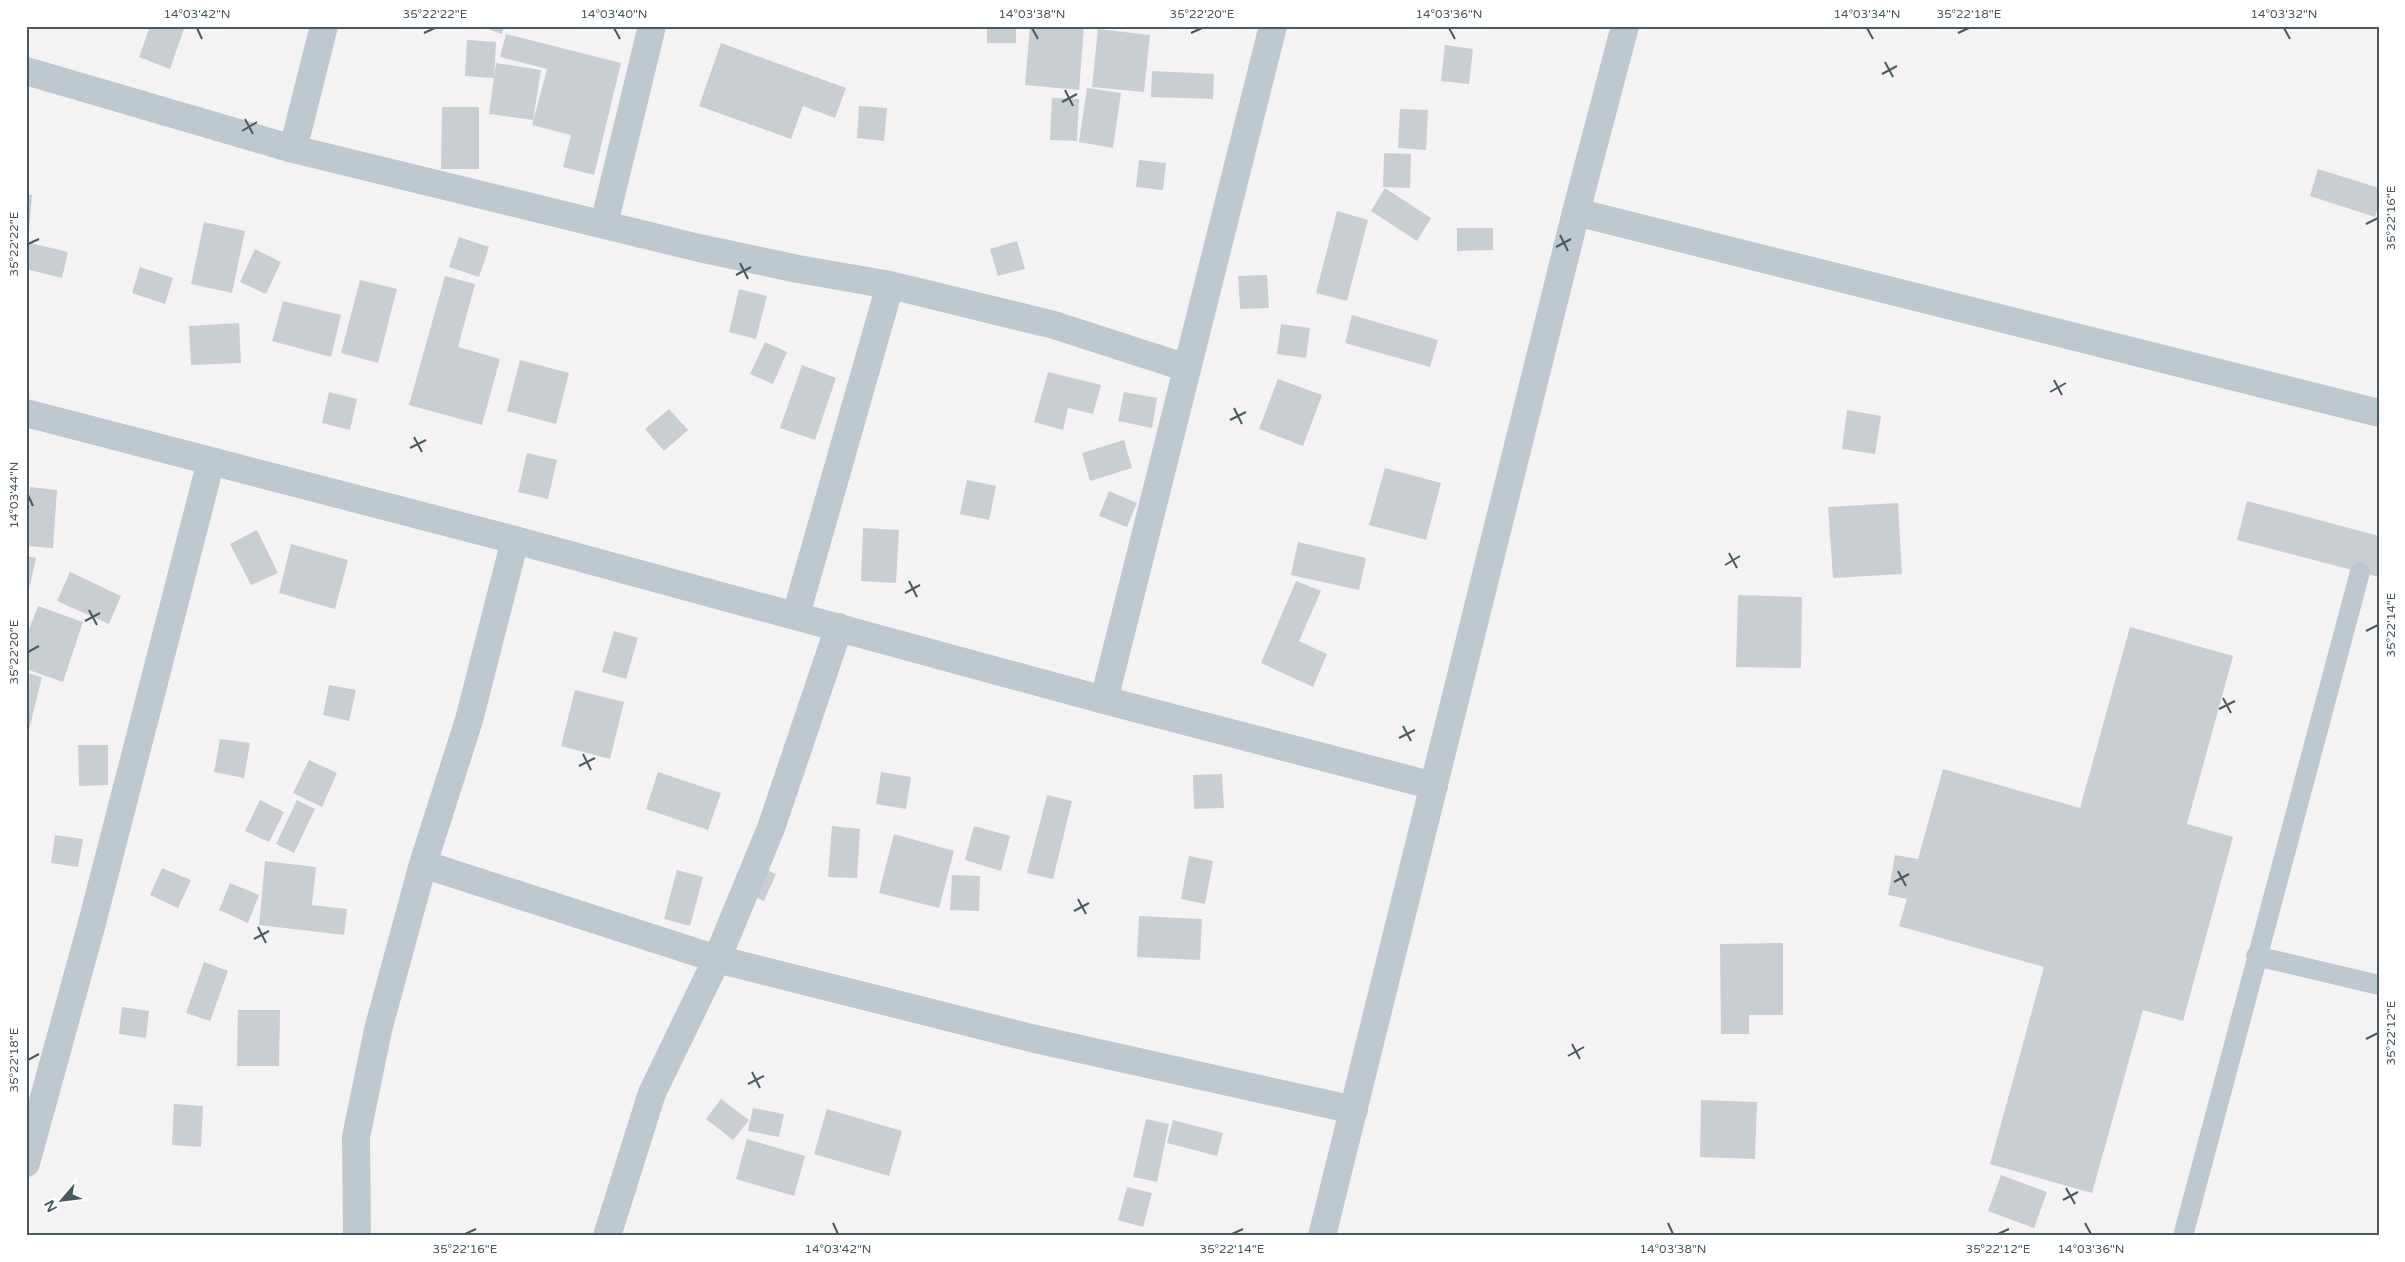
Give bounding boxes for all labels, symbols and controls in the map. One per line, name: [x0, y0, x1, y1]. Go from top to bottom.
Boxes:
text: 14°03'42"N: [164, 7, 231, 21]
text: 35°22'22"E: [403, 7, 468, 21]
text: 14°03'40"N: [581, 7, 648, 21]
text: 14°03'38"N: [999, 7, 1066, 21]
text: 35°22'20"E: [1170, 7, 1235, 21]
text: 14°03'36"N: [1416, 7, 1483, 21]
text: 14°03'34"N: [1834, 7, 1901, 21]
text: 35°22'18"E: [1937, 7, 2002, 21]
text: 14°03'32"N: [2251, 7, 2318, 21]
text: 35°22'16"E: [2384, 185, 2398, 250]
text: 35°22'22"E: [7, 211, 21, 276]
text: 14°03'44"N: [7, 462, 21, 529]
text: 35°22'14"E: [2384, 592, 2398, 657]
text: 35°22'20"E: [7, 619, 21, 684]
text: 35°22'12"E: [2384, 1000, 2398, 1065]
text: 35°22'18"E: [7, 1027, 21, 1092]
north arrow: [38, 1174, 88, 1224]
text: N: [41, 1197, 61, 1215]
text: 35°22'16"E: [433, 1242, 498, 1256]
text: 14°03'42"N: [805, 1242, 872, 1256]
text: 35°22'14"E: [1200, 1242, 1265, 1256]
text: 14°03'38"N: [1640, 1242, 1707, 1256]
text: 35°22'12"E: [1966, 1242, 2031, 1256]
text: 14°03'36"N: [2058, 1242, 2125, 1256]

